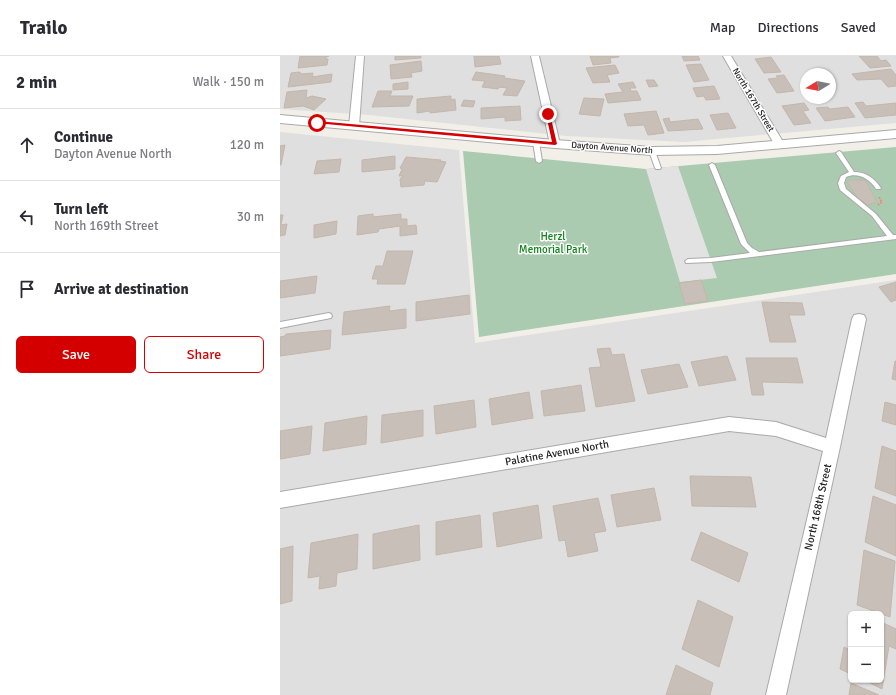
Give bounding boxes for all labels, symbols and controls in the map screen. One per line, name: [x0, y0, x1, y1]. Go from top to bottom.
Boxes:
text: Trailo: [20, 16, 67, 40]
text: Map: [710, 19, 736, 36]
text: Directions: [758, 19, 819, 36]
text: Saved: [841, 19, 876, 36]
street label: North 167th Street: [730, 66, 776, 134]
north arrow: [800, 68, 836, 104]
text: 2 min: [16, 72, 57, 93]
text: Walk · 150 m: [193, 74, 264, 90]
route end: [539, 105, 557, 123]
route start: [308, 114, 326, 132]
text: Continue: [54, 128, 113, 146]
icon: ahead: [16, 134, 38, 156]
text: 120 m: [230, 137, 264, 153]
street label: Dayton Avenue North: [571, 140, 653, 156]
text: Dayton Avenue North: [54, 146, 172, 162]
text: Turn left: [54, 200, 108, 218]
icon: left: [16, 206, 38, 228]
text: 30 m: [237, 209, 264, 225]
text: North 169th Street: [54, 218, 159, 234]
park label: Herzl Memorial Park: [519, 230, 588, 256]
icon: arrive: [16, 278, 38, 300]
text: Arrive at destination: [54, 280, 189, 298]
button: Save: [16, 336, 136, 373]
button: Share: [144, 336, 264, 373]
street label: Palatine Avenue North: [504, 437, 610, 469]
street label: North 168th Street: [802, 462, 834, 552]
map controls: [848, 611, 884, 683]
button: +: [848, 611, 884, 647]
button: −: [848, 647, 884, 683]

